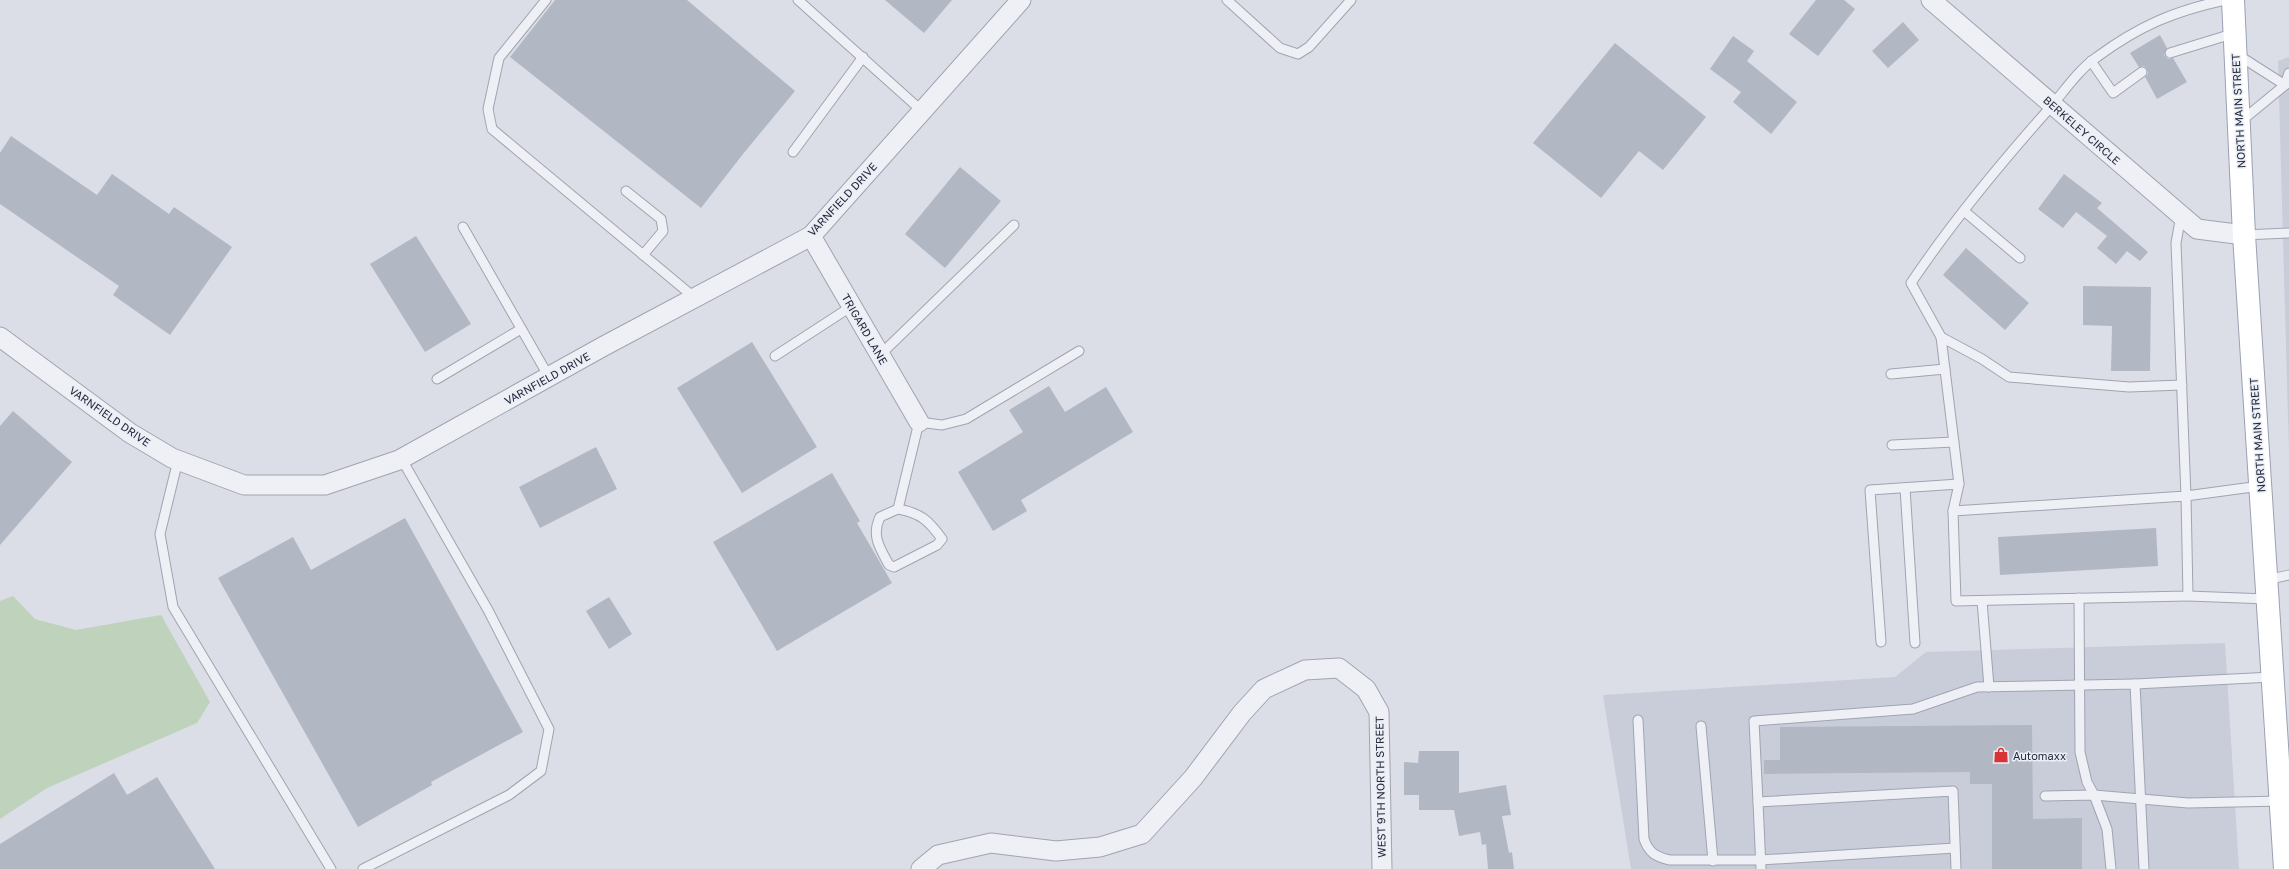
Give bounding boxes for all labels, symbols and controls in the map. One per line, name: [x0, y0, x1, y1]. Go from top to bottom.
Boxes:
street label: NORTH MAIN STREET: [2228, 53, 2247, 169]
street label: BERKELEY CIRCLE: [2041, 93, 2123, 167]
street label: VARNFIELD DRIVE: [805, 159, 880, 238]
street label: TRIGARD LANE: [839, 291, 891, 367]
street label: VARNFIELD DRIVE: [502, 349, 592, 407]
street label: NORTH MAIN STREET: [2247, 377, 2267, 493]
street label: VARNFIELD DRIVE: [67, 383, 153, 449]
street label: WEST 9TH NORTH STREET: [1372, 716, 1388, 858]
shop icon: Automaxx: [1992, 746, 2010, 764]
place label: Automaxx: [2013, 749, 2066, 762]

